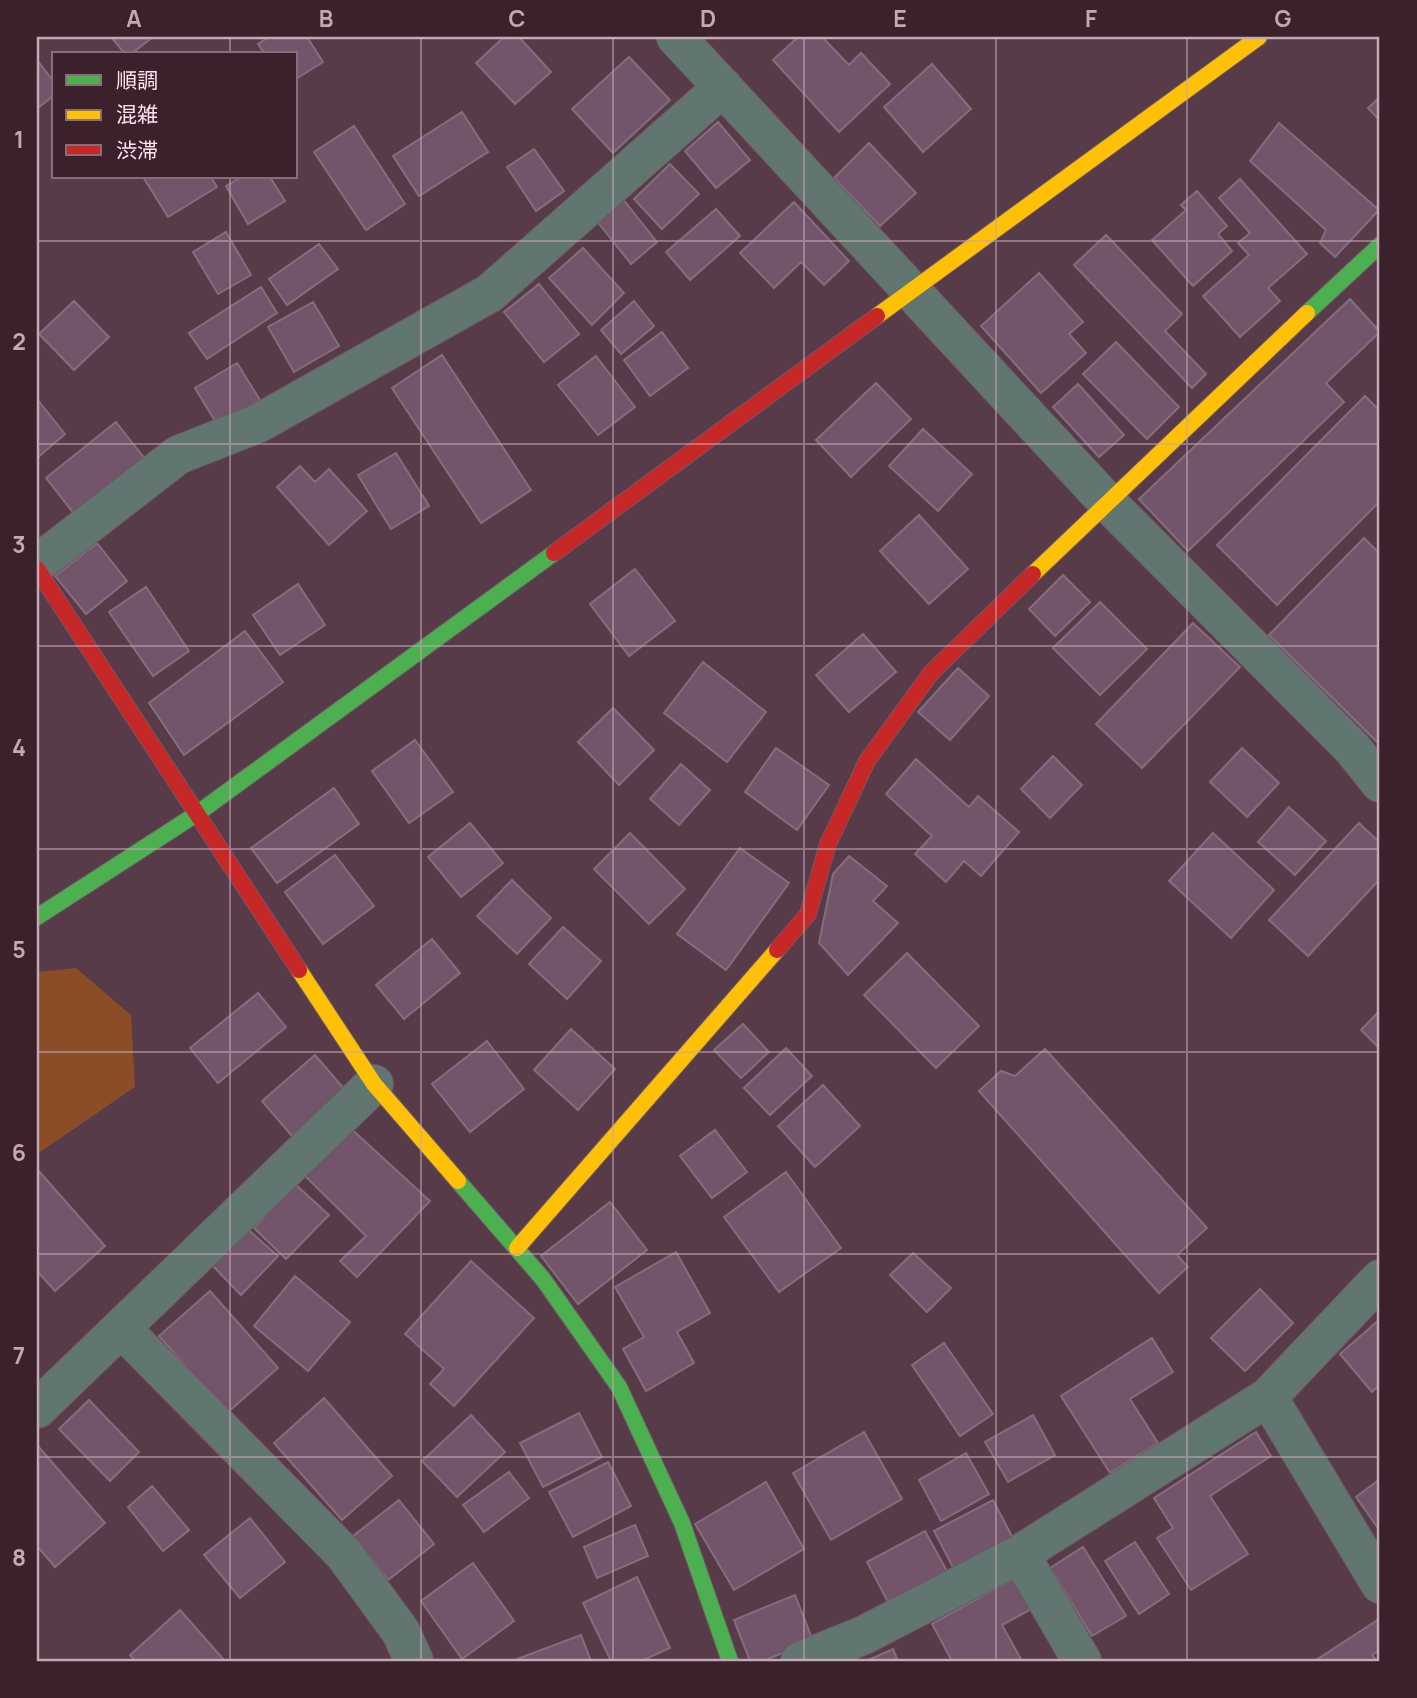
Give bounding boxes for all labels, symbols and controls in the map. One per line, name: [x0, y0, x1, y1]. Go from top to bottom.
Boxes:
text: A: [126, 2, 142, 34]
text: B: [319, 2, 333, 34]
text: C: [509, 2, 526, 34]
text: D: [700, 2, 716, 34]
text: E: [893, 2, 907, 34]
text: F: [1085, 2, 1097, 34]
text: G: [1275, 2, 1292, 34]
legend: [52, 52, 298, 178]
text: 順調: [116, 66, 158, 94]
text: 混雑: [116, 100, 158, 128]
text: 1: [14, 123, 24, 155]
text: 渋滞: [116, 136, 158, 164]
text: 2: [12, 325, 26, 357]
text: 3: [12, 528, 26, 560]
text: 4: [12, 731, 26, 763]
text: 5: [12, 933, 26, 965]
text: 6: [12, 1136, 26, 1168]
text: 7: [13, 1339, 25, 1371]
text: 8: [12, 1541, 26, 1573]

